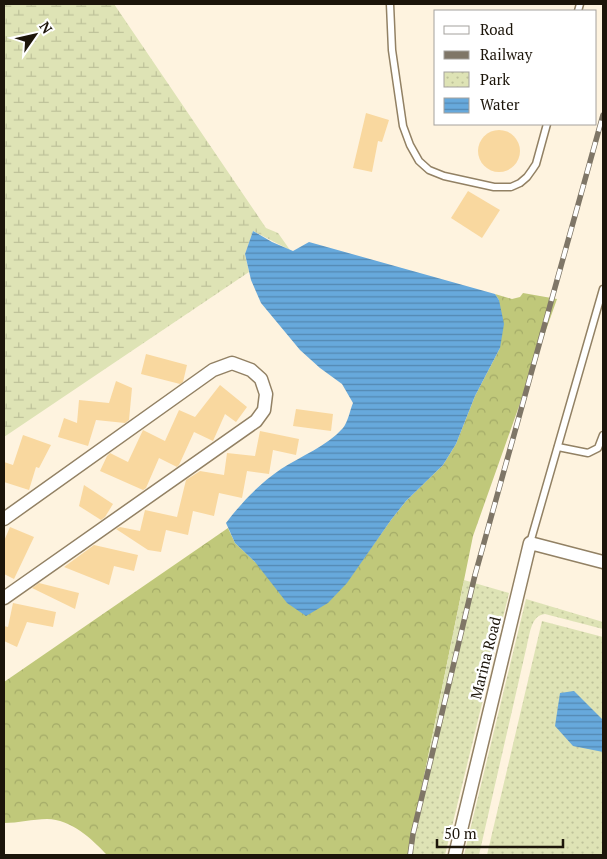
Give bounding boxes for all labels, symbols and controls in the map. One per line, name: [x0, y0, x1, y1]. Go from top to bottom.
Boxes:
north arrow: [10, 10, 60, 60]
legend: [434, 10, 597, 125]
text: N: [35, 18, 57, 37]
text: Road: [480, 19, 513, 39]
text: Railway: [480, 44, 533, 64]
text: Park: [480, 69, 510, 89]
text: Water: [480, 94, 520, 114]
street label: Marina Road: [465, 614, 505, 701]
scale bar: [437, 816, 563, 848]
text: 50 m: [444, 823, 477, 843]

